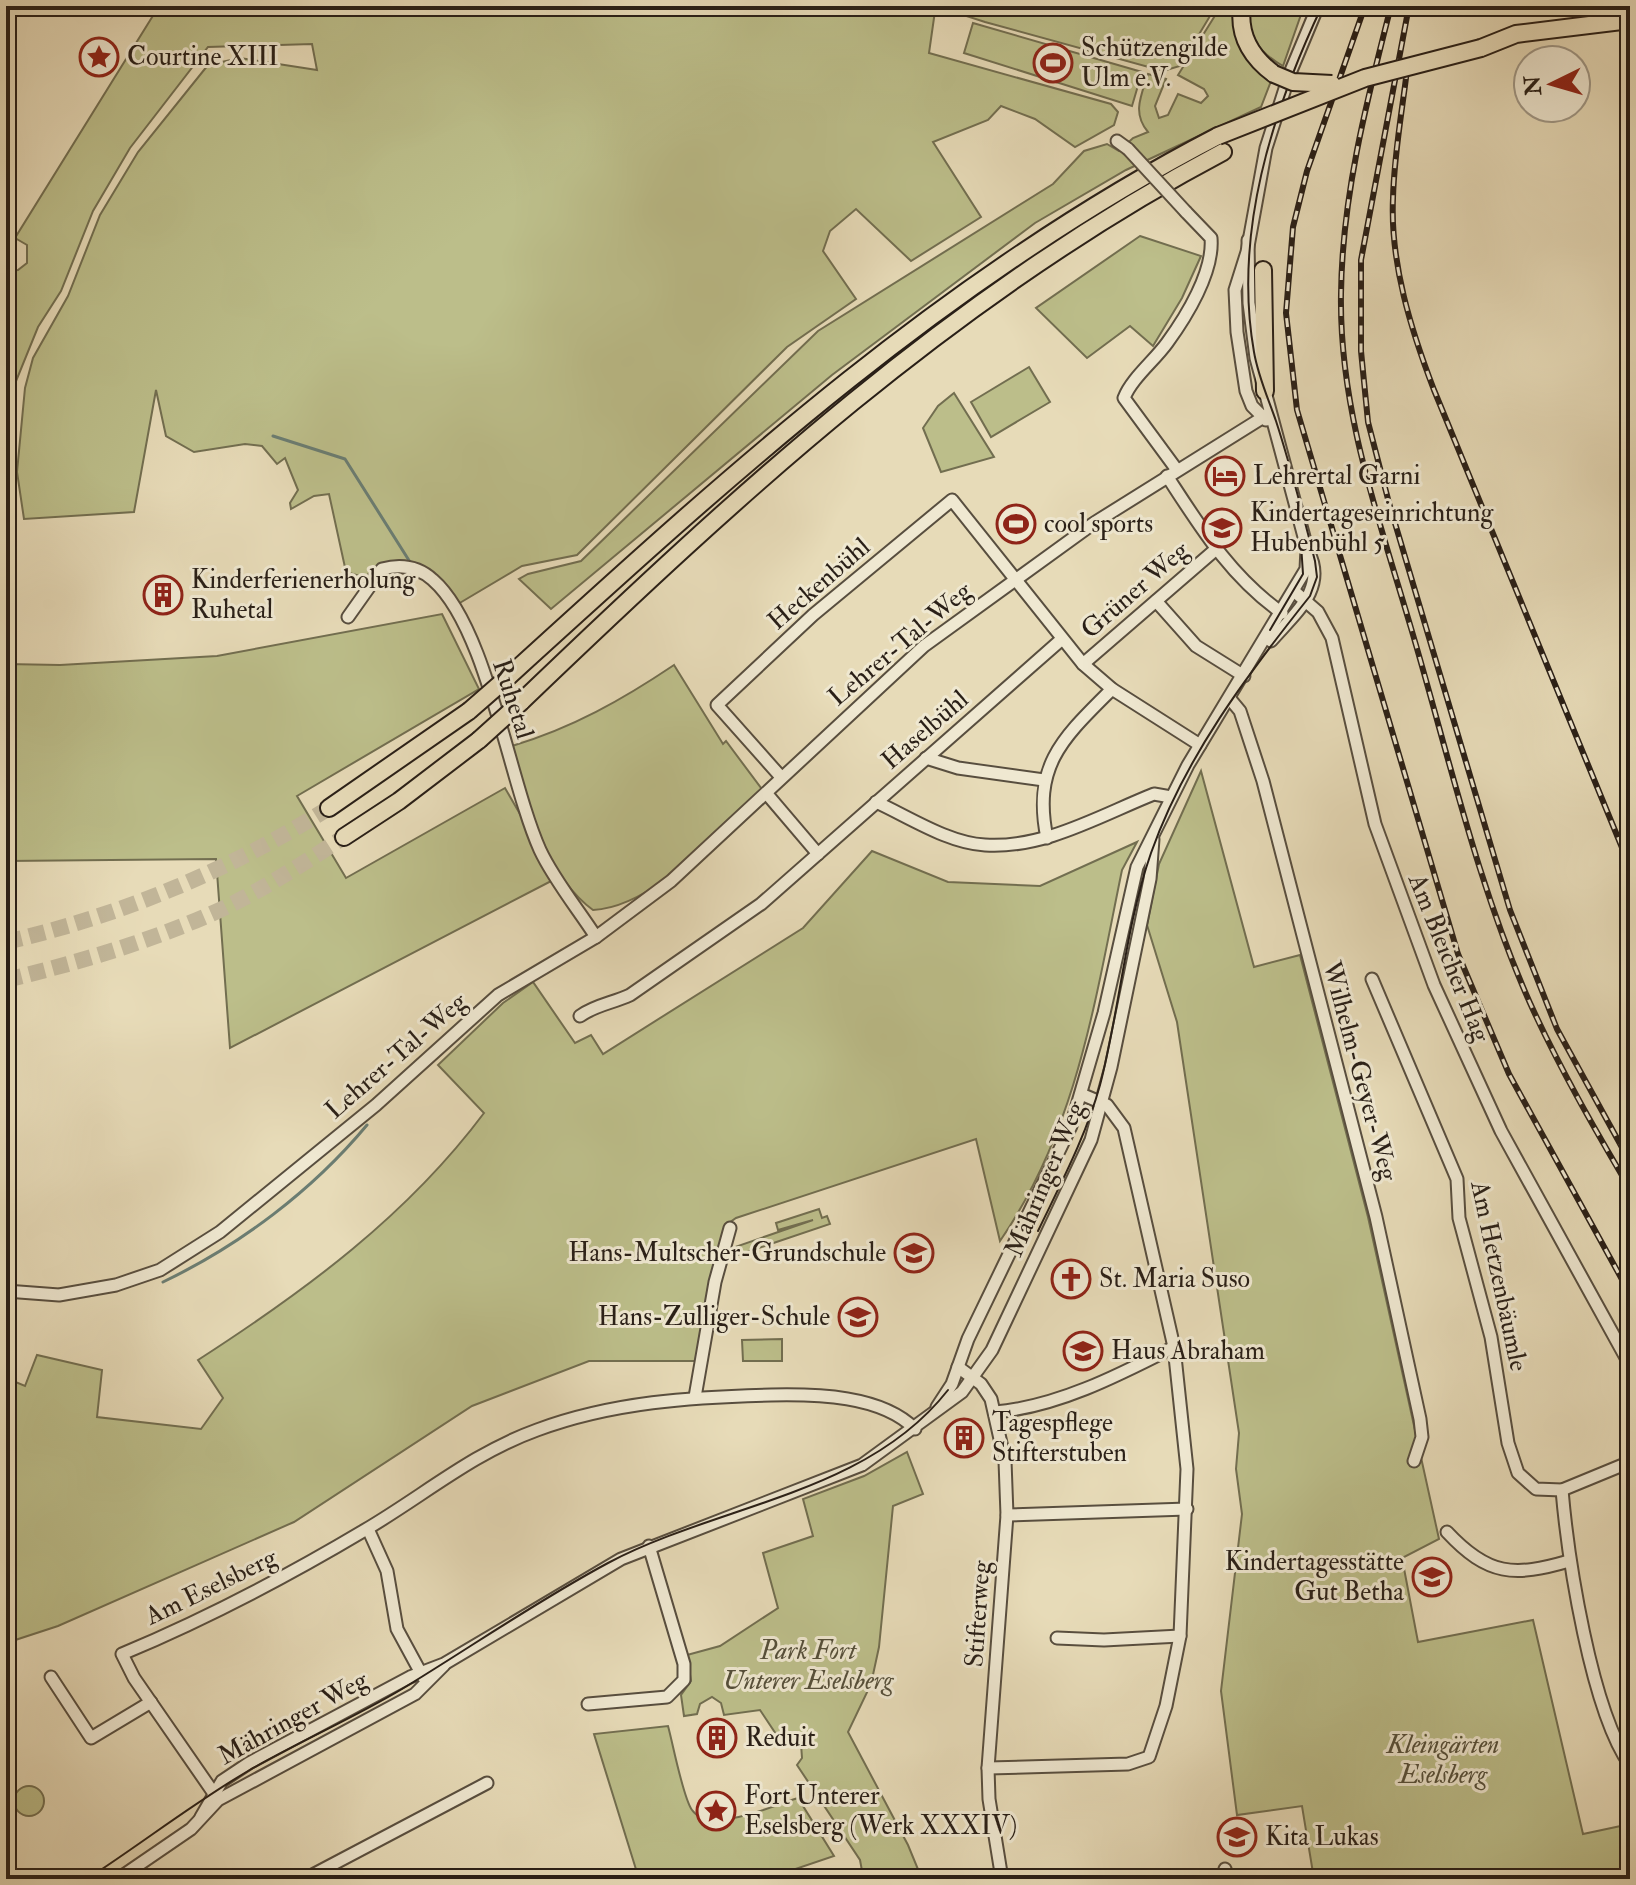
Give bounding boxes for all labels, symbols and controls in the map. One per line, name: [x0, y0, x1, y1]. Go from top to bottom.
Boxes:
place label: Schützengilde Ulm e.V.: [1081, 32, 1228, 94]
place icon: Courtine XIII: [78, 36, 120, 78]
place label: Courtine XIII: [127, 41, 278, 73]
sports icon: Schützengilde Ulm e.V.: [1032, 42, 1074, 84]
north arrow: [1512, 44, 1592, 124]
text: N: [1518, 74, 1548, 98]
hotel icon: Lehrertal Garni: [1204, 455, 1246, 497]
place label: Lehrertal Garni: [1253, 460, 1420, 492]
place label: Kindertageseinrichtung Hubenbühl 5: [1250, 497, 1494, 559]
sports icon: cool sports: [995, 503, 1037, 545]
school or university icon: Kindertageseinrichtung Hubenbühl 5: [1201, 507, 1243, 549]
place label: cool sports: [1044, 508, 1153, 541]
street label: Heckenbühl: [761, 531, 877, 637]
street label: Grüner Weg: [1075, 534, 1196, 645]
place label: Kinderferienerholung Ruhetal: [191, 564, 417, 626]
building icon: Kinderferienerholung Ruhetal: [142, 574, 184, 616]
street label: Lehrer-Tal-Weg: [822, 574, 979, 713]
street label: Ruhetal: [485, 655, 541, 743]
street label: Haselbühl: [875, 683, 975, 776]
street label: Am Bleicher Hag: [1400, 868, 1498, 1048]
street label: Wilhelm-Geyer-Weg: [1315, 957, 1405, 1185]
street label: Lehrer-Tal-Weg: [319, 985, 474, 1126]
street label: Mähringer Weg: [998, 1095, 1093, 1262]
street label: Am Hetzenbäumle: [1463, 1177, 1535, 1374]
school or university icon: Hans-Multscher-Grundschule: [893, 1232, 935, 1274]
place label: Hans-Multscher-Grundschule: [568, 1237, 886, 1269]
church icon: St. Maria Suso: [1050, 1258, 1092, 1300]
place label: St. Maria Suso: [1099, 1263, 1250, 1295]
school or university icon: Hans-Zulliger-Schule: [837, 1296, 879, 1338]
place label: Hans-Zulliger-Schule: [598, 1301, 830, 1333]
school or university icon: Haus Abraham: [1062, 1330, 1104, 1372]
place label: Haus Abraham: [1111, 1335, 1265, 1367]
place label: Tagespflege Stifterstuben: [992, 1407, 1127, 1469]
building icon: Tagespflege Stifterstuben: [943, 1417, 985, 1459]
street label: Am Eselsberg: [139, 1541, 283, 1633]
place label: Kindertagesstätte Gut Betha: [1225, 1546, 1404, 1608]
school or university icon: Kindertagesstätte Gut Betha: [1411, 1556, 1453, 1598]
street label: Stifterweg: [958, 1558, 998, 1668]
park label: Park Fort Unterer Eselsberg: [723, 1635, 894, 1697]
street label: Mähringer Weg: [213, 1663, 374, 1772]
building icon: Reduit: [696, 1717, 738, 1759]
place label: Reduit: [745, 1722, 816, 1754]
park label: Kleingärten Eselsberg: [1385, 1729, 1499, 1791]
place label: Fort Unterer Eselsberg (Werk XXXIV): [744, 1780, 1017, 1842]
place icon: Fort Unterer Eselsberg (Werk XXXIV): [695, 1790, 737, 1832]
school or university icon: Kita Lukas: [1216, 1816, 1258, 1858]
place label: Kita Lukas: [1265, 1821, 1379, 1853]

